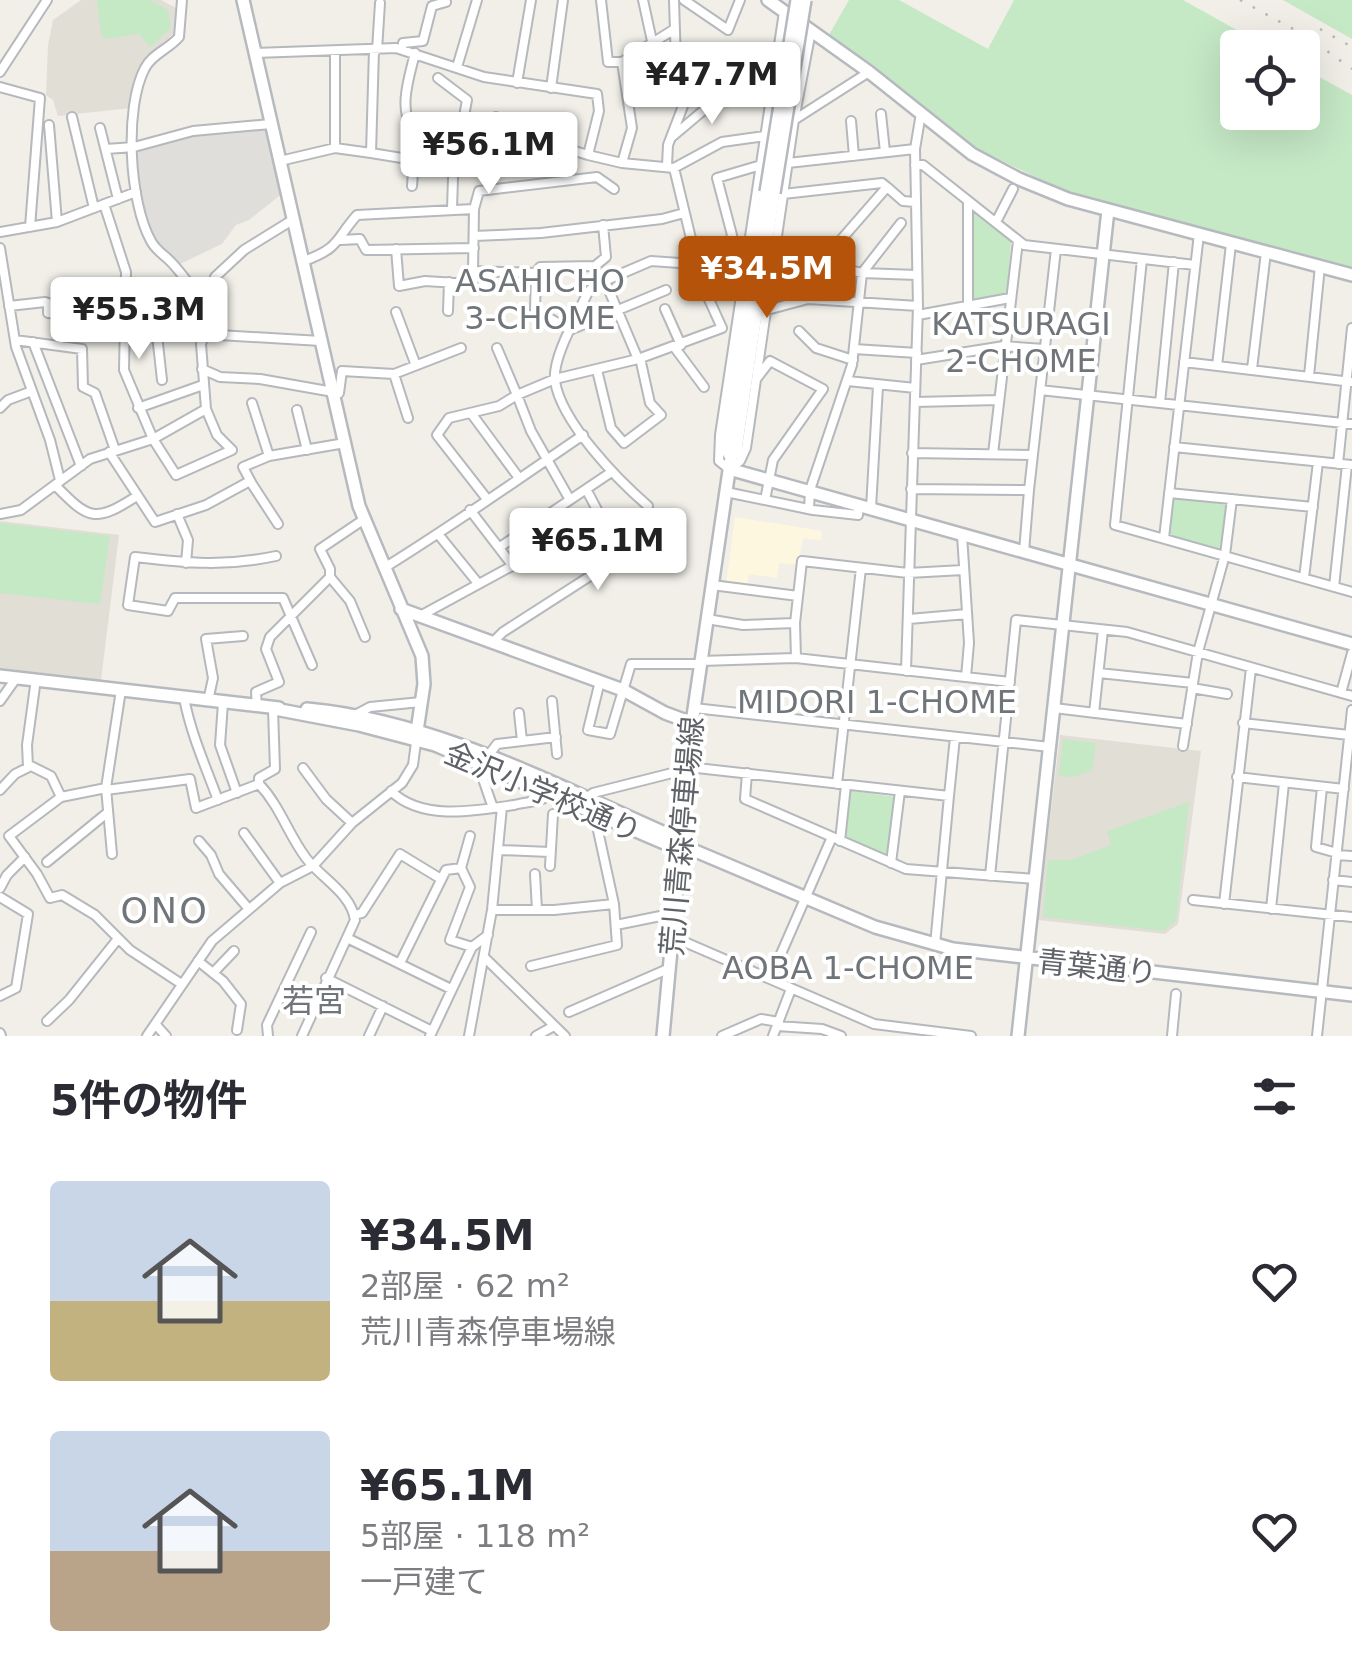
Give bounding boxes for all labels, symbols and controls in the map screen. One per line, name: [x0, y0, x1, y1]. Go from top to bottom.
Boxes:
map controls: [1220, 30, 1320, 130]
button: locate: [1220, 30, 1320, 130]
pin: ¥47.7M: [631, 42, 793, 127]
text: ¥47.7M: [645, 55, 779, 93]
pin: ¥56.1M: [408, 112, 570, 197]
text: ¥56.1M: [422, 125, 556, 163]
pin: ¥34.5M: [686, 236, 848, 321]
text: ¥34.5M: [700, 249, 834, 287]
district label: ASAHICHO 3-CHOME: [455, 262, 625, 337]
pin: ¥55.3M: [58, 277, 220, 362]
text: ¥55.3M: [72, 290, 206, 328]
district label: KATSURAGI 2-CHOME: [931, 305, 1111, 380]
pin: ¥65.1M: [517, 508, 679, 593]
text: ¥65.1M: [531, 521, 665, 559]
district label: MIDORI 1-CHOME: [737, 683, 1017, 721]
street label: 荒川青森停車場線: [654, 715, 710, 957]
street label: 金沢小学校通り: [440, 735, 646, 849]
district label: ONO: [121, 891, 209, 931]
street label: 青葉通り: [1035, 943, 1159, 991]
district label: AOBA 1-CHOME: [722, 949, 974, 987]
district label: 若宮: [282, 982, 346, 1020]
icon: filters: [1247, 1069, 1302, 1124]
text: 5件の物件: [50, 1076, 247, 1125]
text: ¥34.5M: [360, 1211, 535, 1260]
icon: home: [130, 1221, 250, 1341]
icon: heart: [1247, 1254, 1302, 1309]
text: 2部屋 · 62 m²: [360, 1267, 570, 1305]
text: 荒川青森停車場線: [360, 1313, 616, 1351]
text: ¥65.1M: [360, 1461, 535, 1510]
icon: home: [130, 1471, 250, 1591]
icon: heart: [1247, 1504, 1302, 1559]
text: 5部屋 · 118 m²: [360, 1517, 590, 1555]
text: 一戸建て: [360, 1563, 488, 1601]

